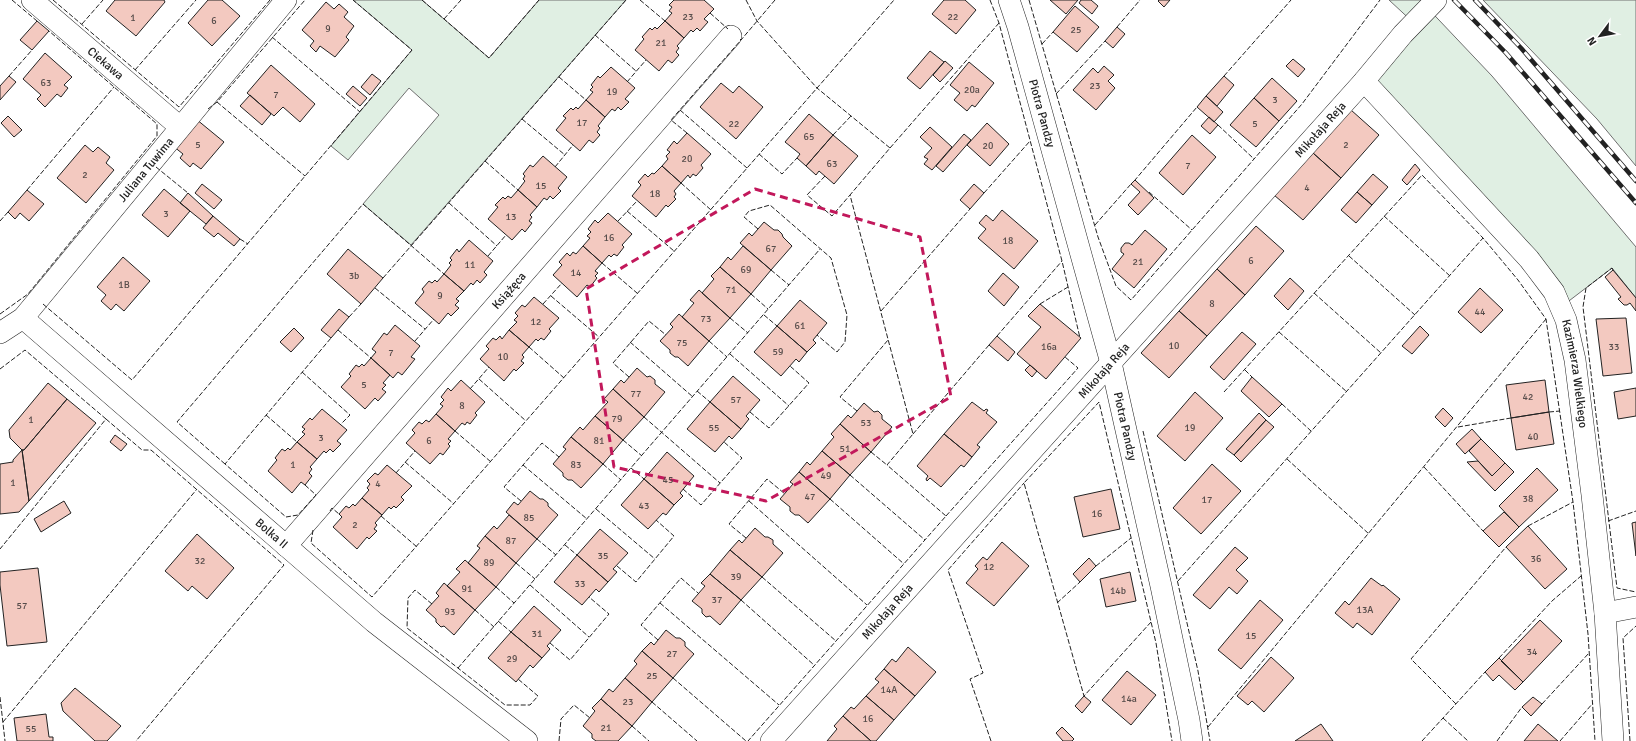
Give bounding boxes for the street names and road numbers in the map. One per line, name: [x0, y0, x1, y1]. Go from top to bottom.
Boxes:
street label: Ciekawa: [84, 44, 127, 83]
street label: Piotra Pandzy: [1025, 78, 1058, 150]
street label: Mikołaja Reja: [1292, 99, 1350, 161]
street label: Juliana Tuwima: [115, 135, 177, 205]
street label: Książęca: [489, 269, 530, 313]
street label: Kazimierza Wielkiego: [1558, 318, 1591, 429]
street label: Mikołaja Reja: [1075, 340, 1133, 402]
street label: Piotra Pandzy: [1110, 391, 1140, 463]
street label: Bolka II: [252, 515, 291, 552]
street label: Mikołaja Reja: [859, 581, 917, 643]

